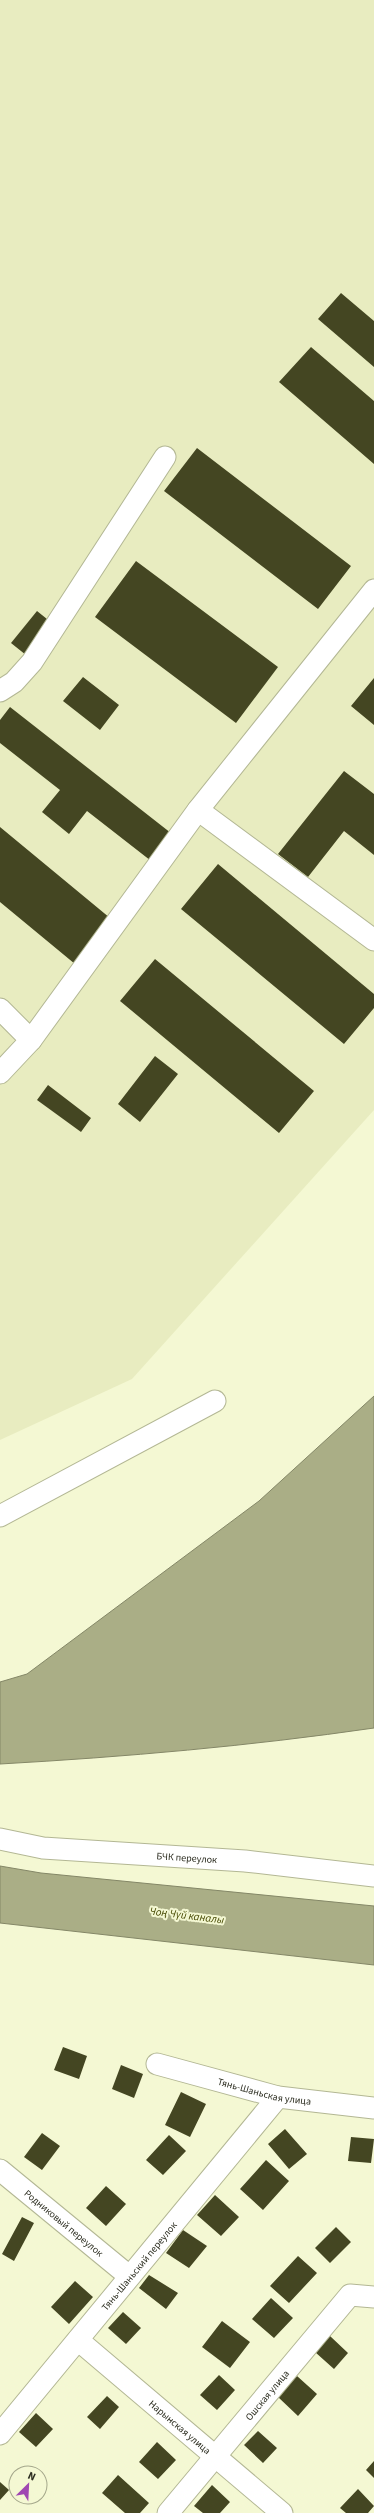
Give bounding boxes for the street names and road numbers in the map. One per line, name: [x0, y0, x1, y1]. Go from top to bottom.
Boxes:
street label: БЧК переулок: [156, 1849, 218, 1867]
street label: Тянь-Шаньская улица: [216, 2075, 312, 2109]
street label: Родниковый переулок: [21, 2187, 106, 2260]
street label: Тянь-Шаньский переулок: [99, 2219, 181, 2314]
street label: Ошская улица: [242, 2367, 293, 2424]
street label: Нарынская улица: [146, 2397, 214, 2458]

